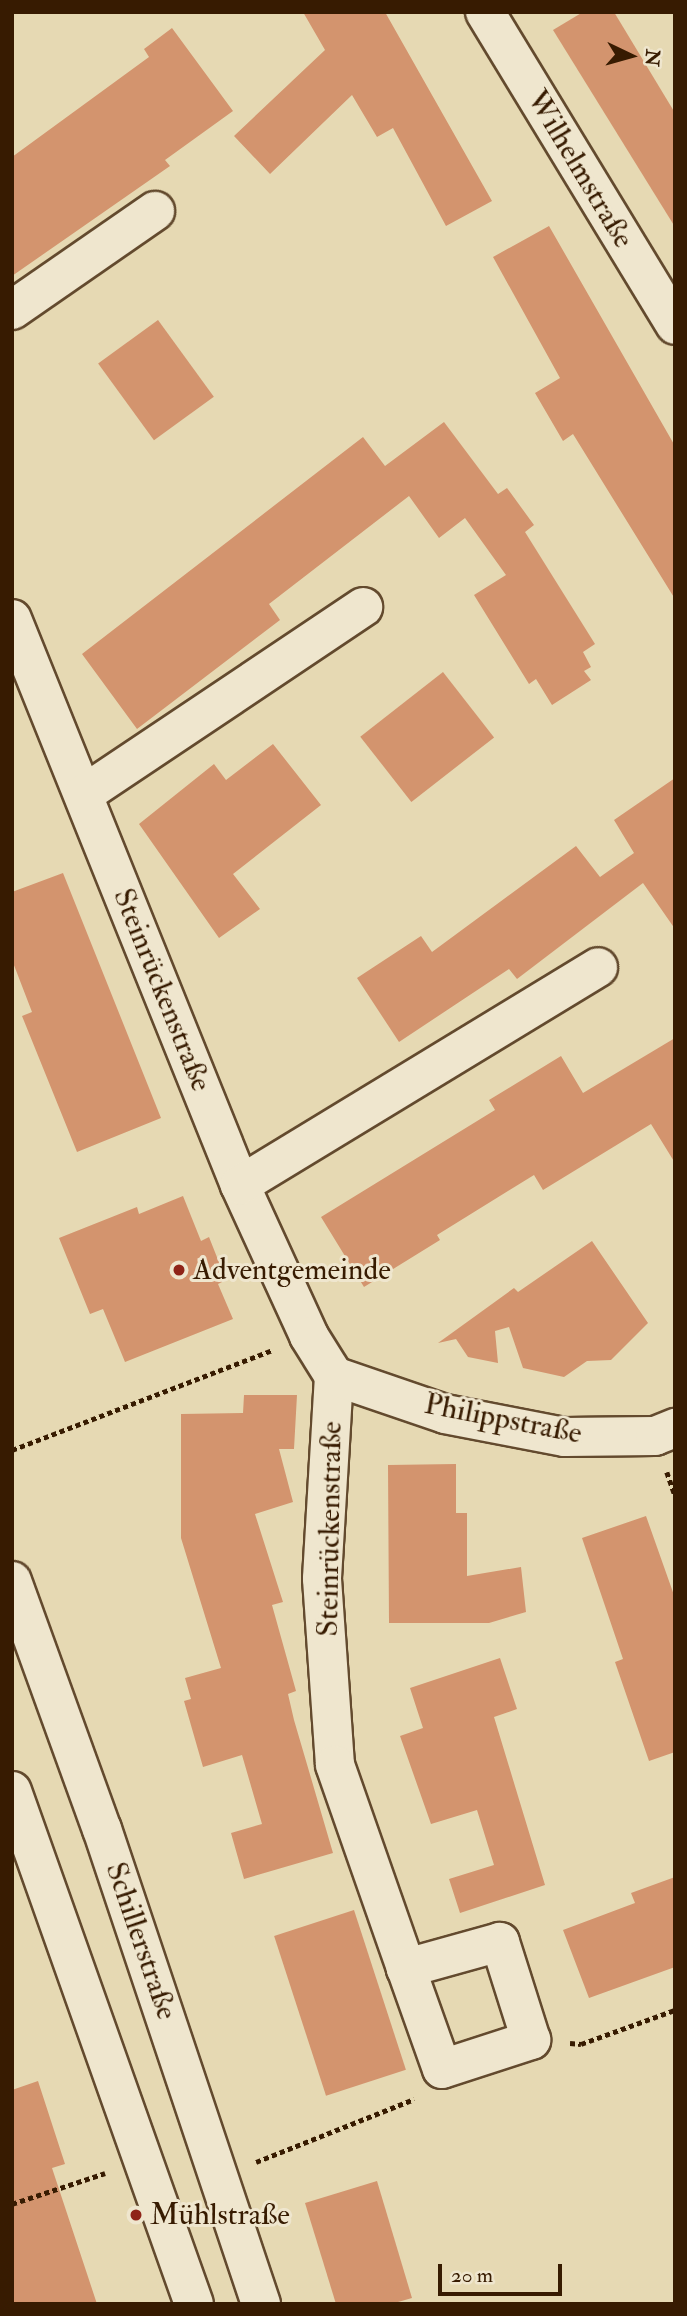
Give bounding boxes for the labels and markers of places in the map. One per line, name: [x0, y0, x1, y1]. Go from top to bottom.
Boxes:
place label: Adventgemeinde: [193, 1252, 391, 1288]
marker: Adventgemeinde: [171, 1262, 187, 1278]
place label: Mühlstraße: [150, 2197, 290, 2233]
marker: Mühlstraße: [128, 2207, 144, 2223]

